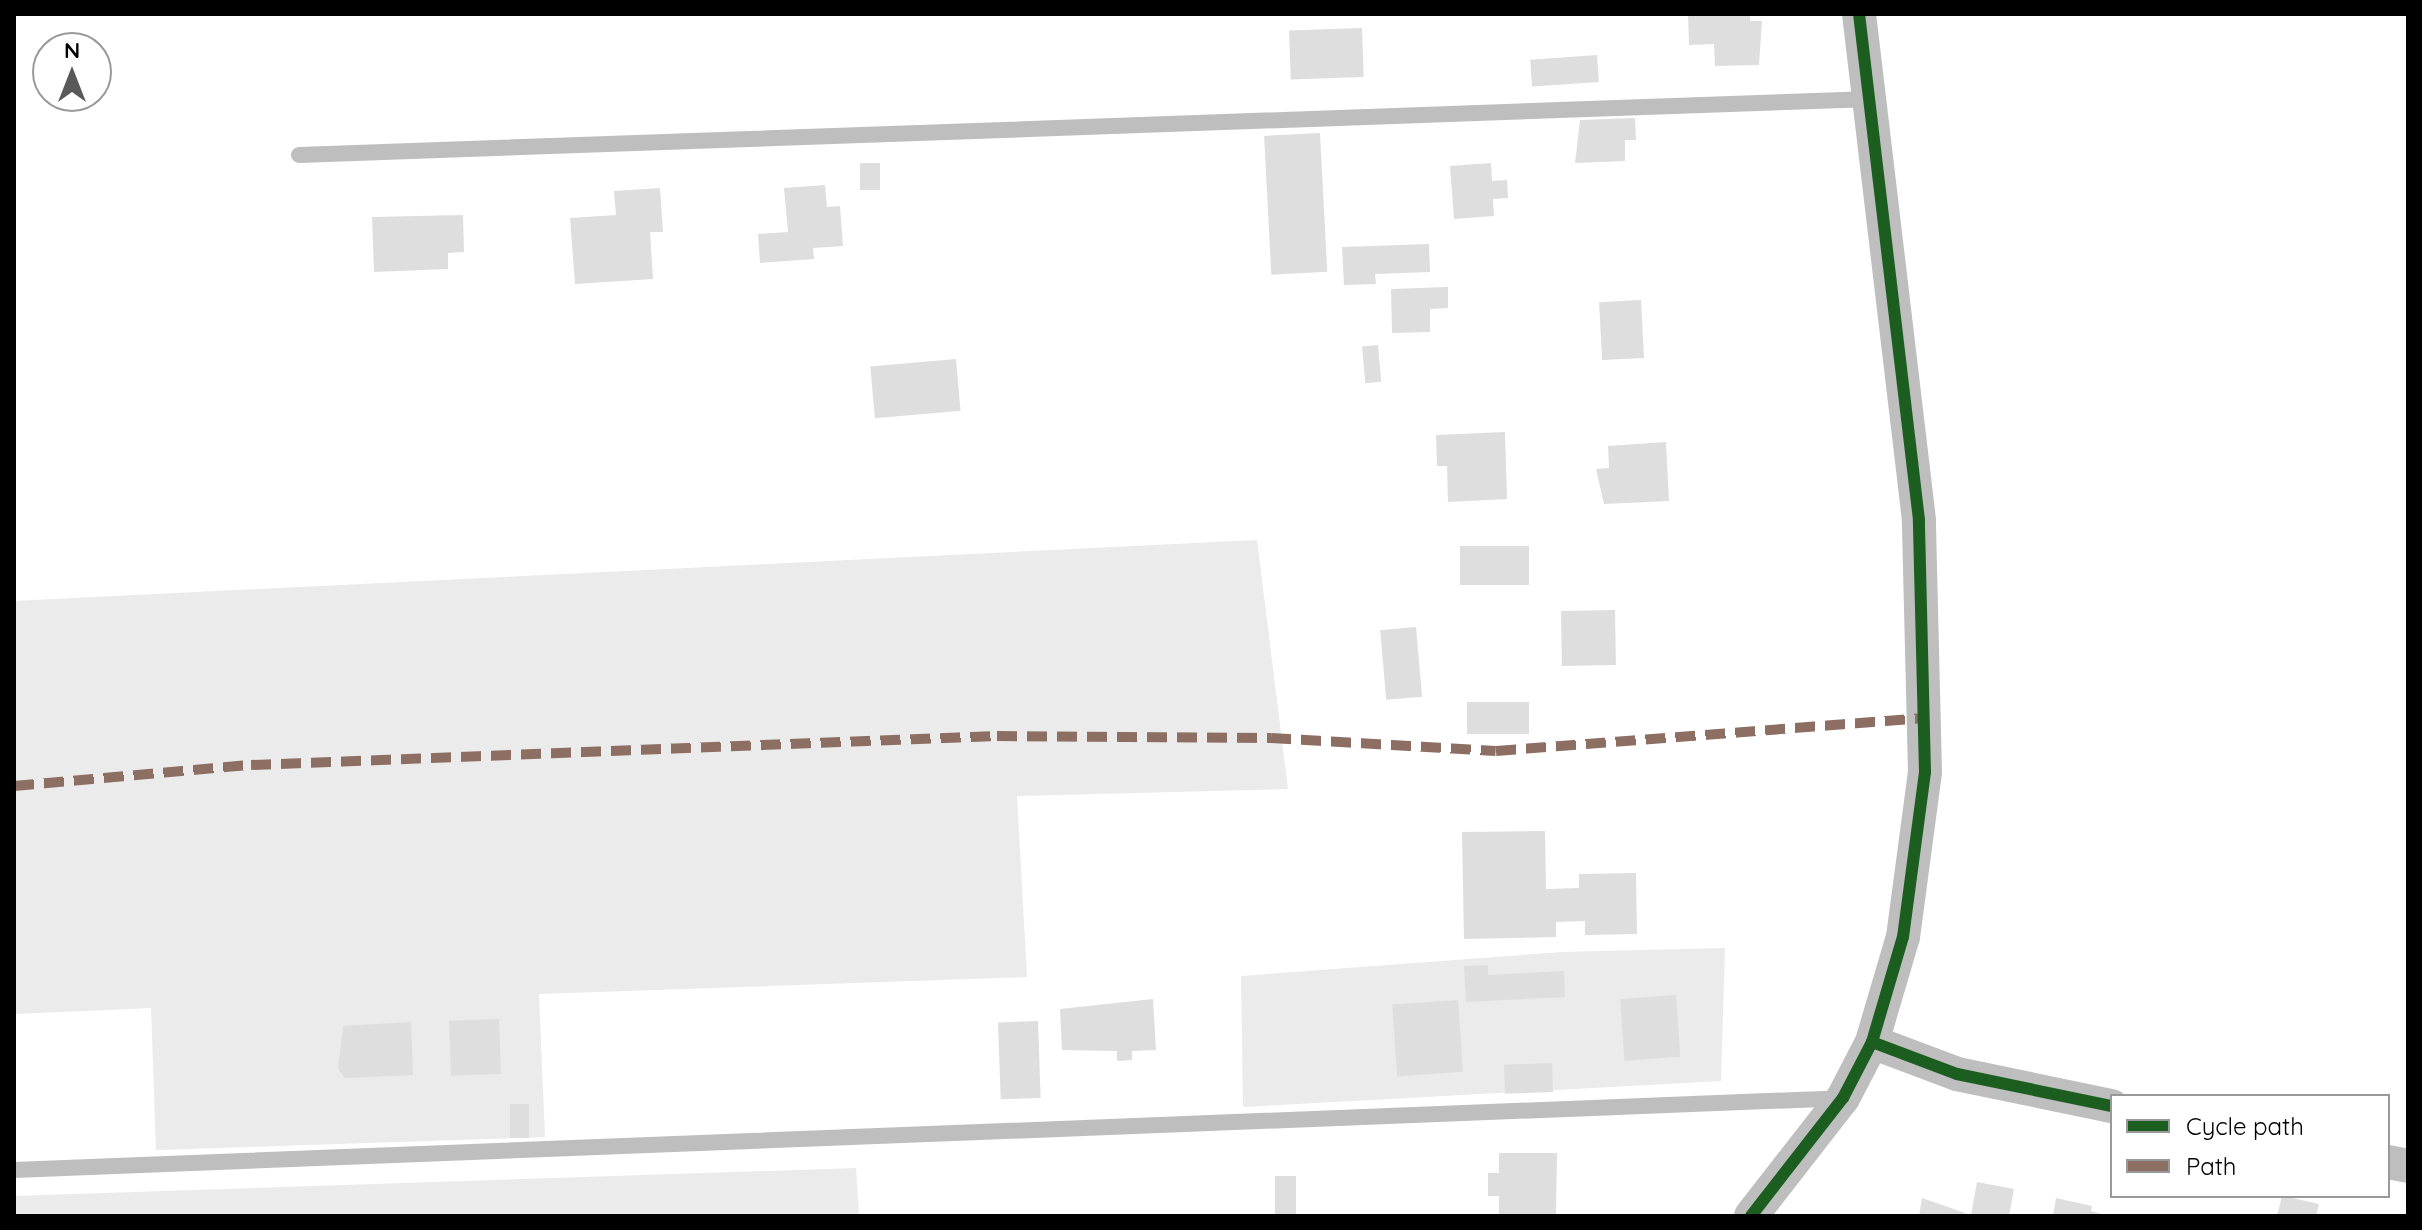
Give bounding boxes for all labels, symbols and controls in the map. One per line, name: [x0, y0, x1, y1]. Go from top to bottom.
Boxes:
north arrow: [32, 32, 112, 112]
text: N: [64, 36, 80, 64]
legend: [2110, 1094, 2390, 1198]
text: Cycle path: [2186, 1111, 2304, 1141]
text: Path: [2186, 1151, 2237, 1181]

